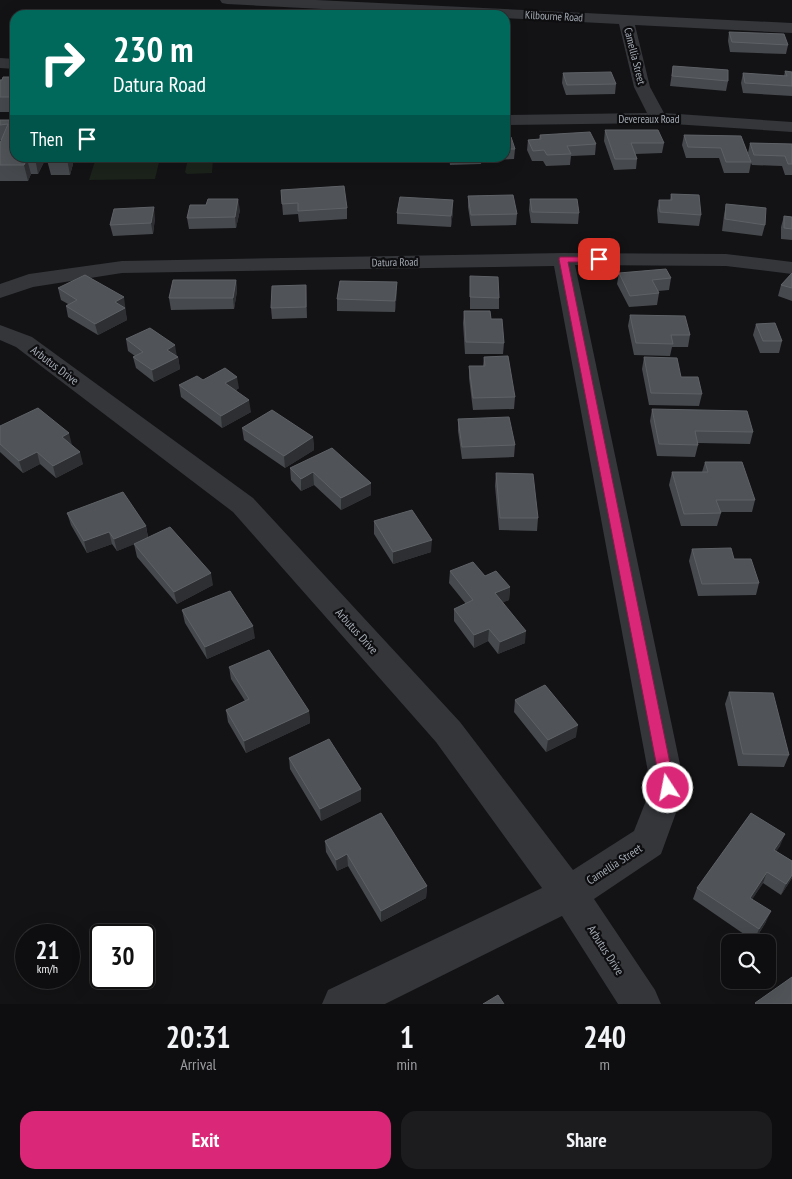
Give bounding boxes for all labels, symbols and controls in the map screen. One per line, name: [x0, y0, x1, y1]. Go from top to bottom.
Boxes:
street label: Kilbourne Road: [525, 7, 584, 25]
text: 230 m: [113, 26, 194, 72]
street label: Camellia Street: [621, 26, 649, 86]
icon: right: [30, 30, 95, 95]
text: Datura Road: [113, 70, 206, 98]
street label: Devereaux Road: [618, 112, 680, 126]
icon: arrive: [73, 125, 101, 153]
text: Then: [30, 127, 63, 151]
pin: [578, 238, 620, 280]
icon: arrive: [585, 245, 613, 273]
street label: Datura Road: [372, 255, 419, 269]
street label: Arbutus Drive: [28, 342, 82, 388]
street label: Arbutus Drive: [333, 605, 381, 657]
position arrow: [641, 761, 693, 813]
street label: Camellia Street: [583, 840, 645, 888]
street label: Arbutus Drive: [584, 922, 628, 978]
speed limit sign: 30: [90, 924, 155, 989]
text: 21: [36, 934, 59, 966]
map controls: [721, 934, 776, 989]
button: search: [721, 934, 776, 989]
text: km/h: [37, 961, 58, 976]
text: 20:31: [166, 1017, 231, 1056]
text: 1: [400, 1017, 414, 1056]
text: 240: [583, 1017, 626, 1056]
text: Arrival: [180, 1054, 216, 1074]
text: min: [396, 1054, 417, 1074]
text: m: [599, 1054, 610, 1074]
button: Exit: [20, 1111, 391, 1169]
button: Share: [401, 1111, 772, 1169]

